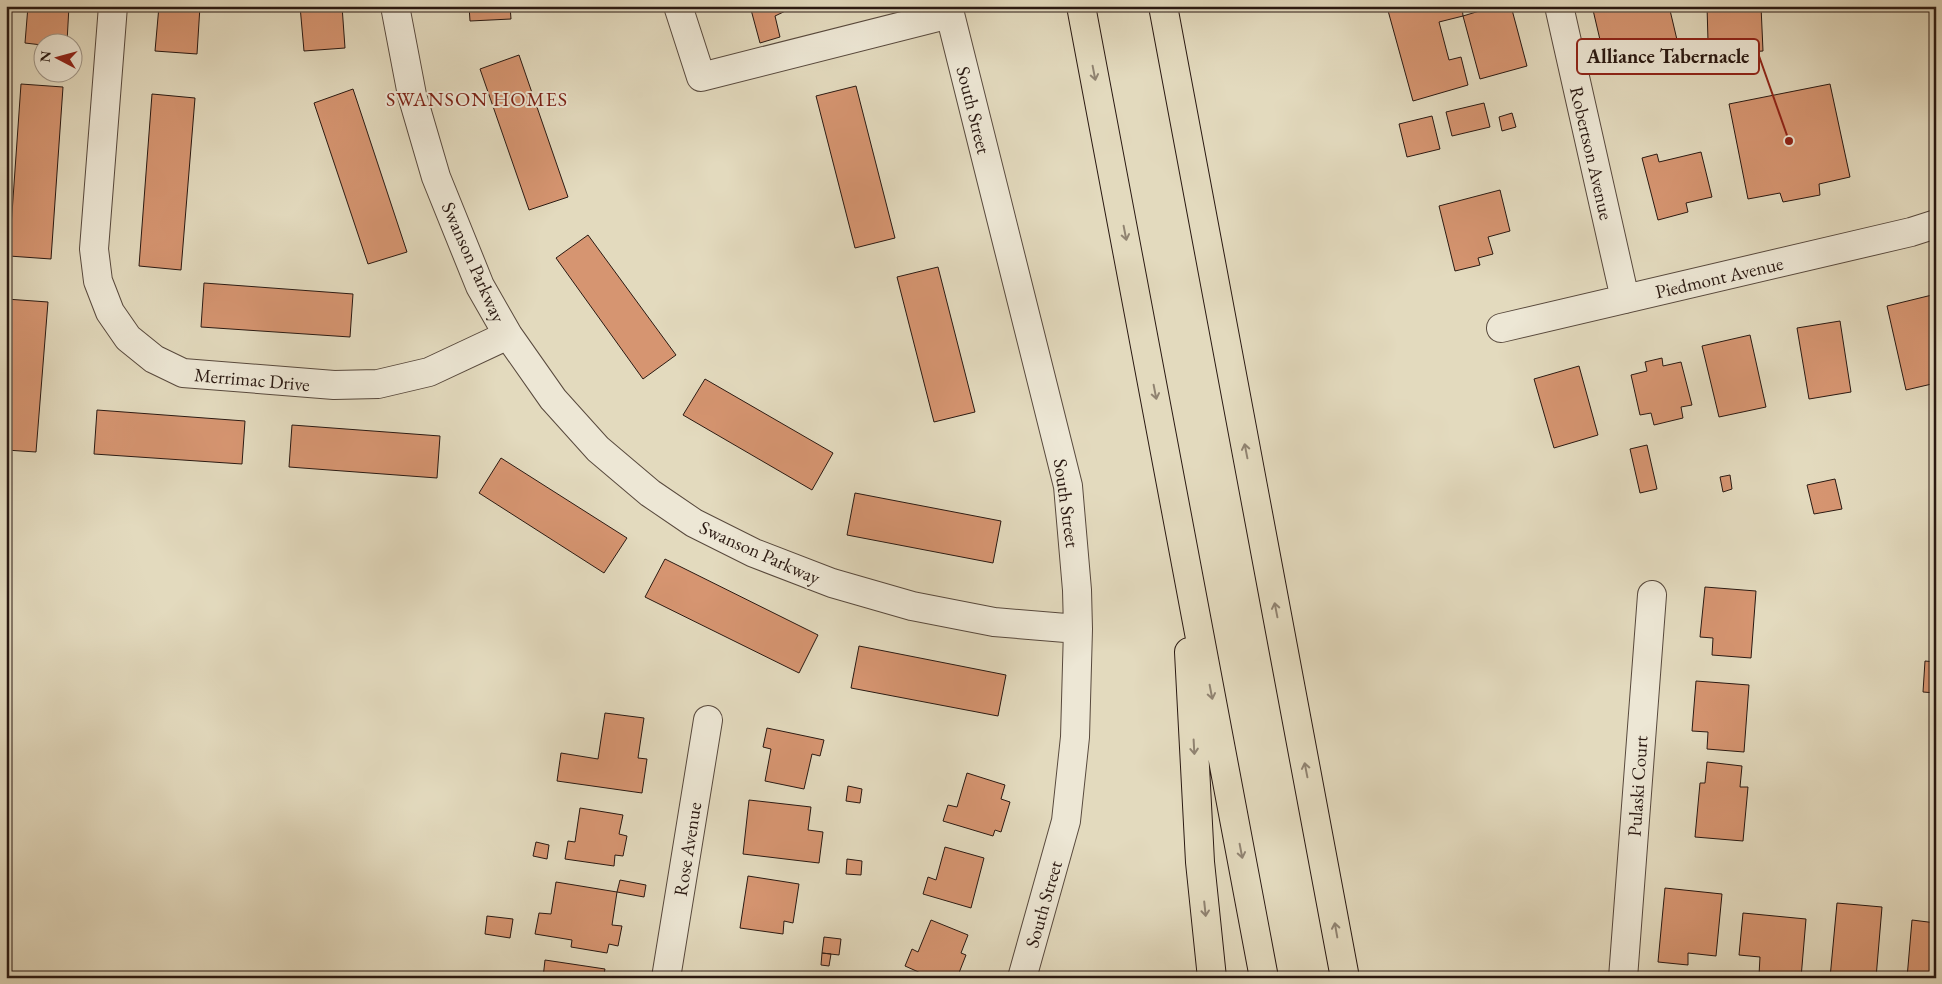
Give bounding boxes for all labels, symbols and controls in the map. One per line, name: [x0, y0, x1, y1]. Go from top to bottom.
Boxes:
north arrow: [32, 32, 82, 82]
callout: Alliance Tabernacle: [1577, 39, 1759, 74]
text: Alliance Tabernacle: [1586, 43, 1749, 69]
text: N: [36, 49, 55, 63]
street label: South Street: [951, 64, 996, 157]
one-way arrow: [1089, 65, 1099, 81]
street label: Robertson Avenue: [1564, 84, 1619, 222]
district label: SWANSON HOMES: [386, 86, 568, 112]
street label: Swanson Parkway: [436, 198, 512, 327]
one-way arrow: [1121, 224, 1130, 240]
street label: Piedmont Avenue: [1653, 251, 1786, 304]
street label: Merrimac Drive: [193, 362, 311, 397]
one-way arrow: [1151, 384, 1160, 400]
one-way arrow: [1241, 443, 1251, 459]
street label: South Street: [1048, 457, 1085, 549]
street label: Swanson Parkway: [696, 515, 825, 590]
one-way arrow: [1271, 603, 1281, 619]
one-way arrow: [1207, 683, 1216, 699]
street label: Pulaski Court: [1621, 735, 1654, 837]
one-way arrow: [1190, 738, 1199, 754]
one-way arrow: [1301, 762, 1311, 778]
street label: Rose Avenue: [668, 800, 707, 898]
one-way arrow: [1236, 843, 1246, 859]
street label: South Street: [1019, 858, 1068, 951]
one-way arrow: [1200, 900, 1210, 916]
one-way arrow: [1330, 922, 1340, 938]

